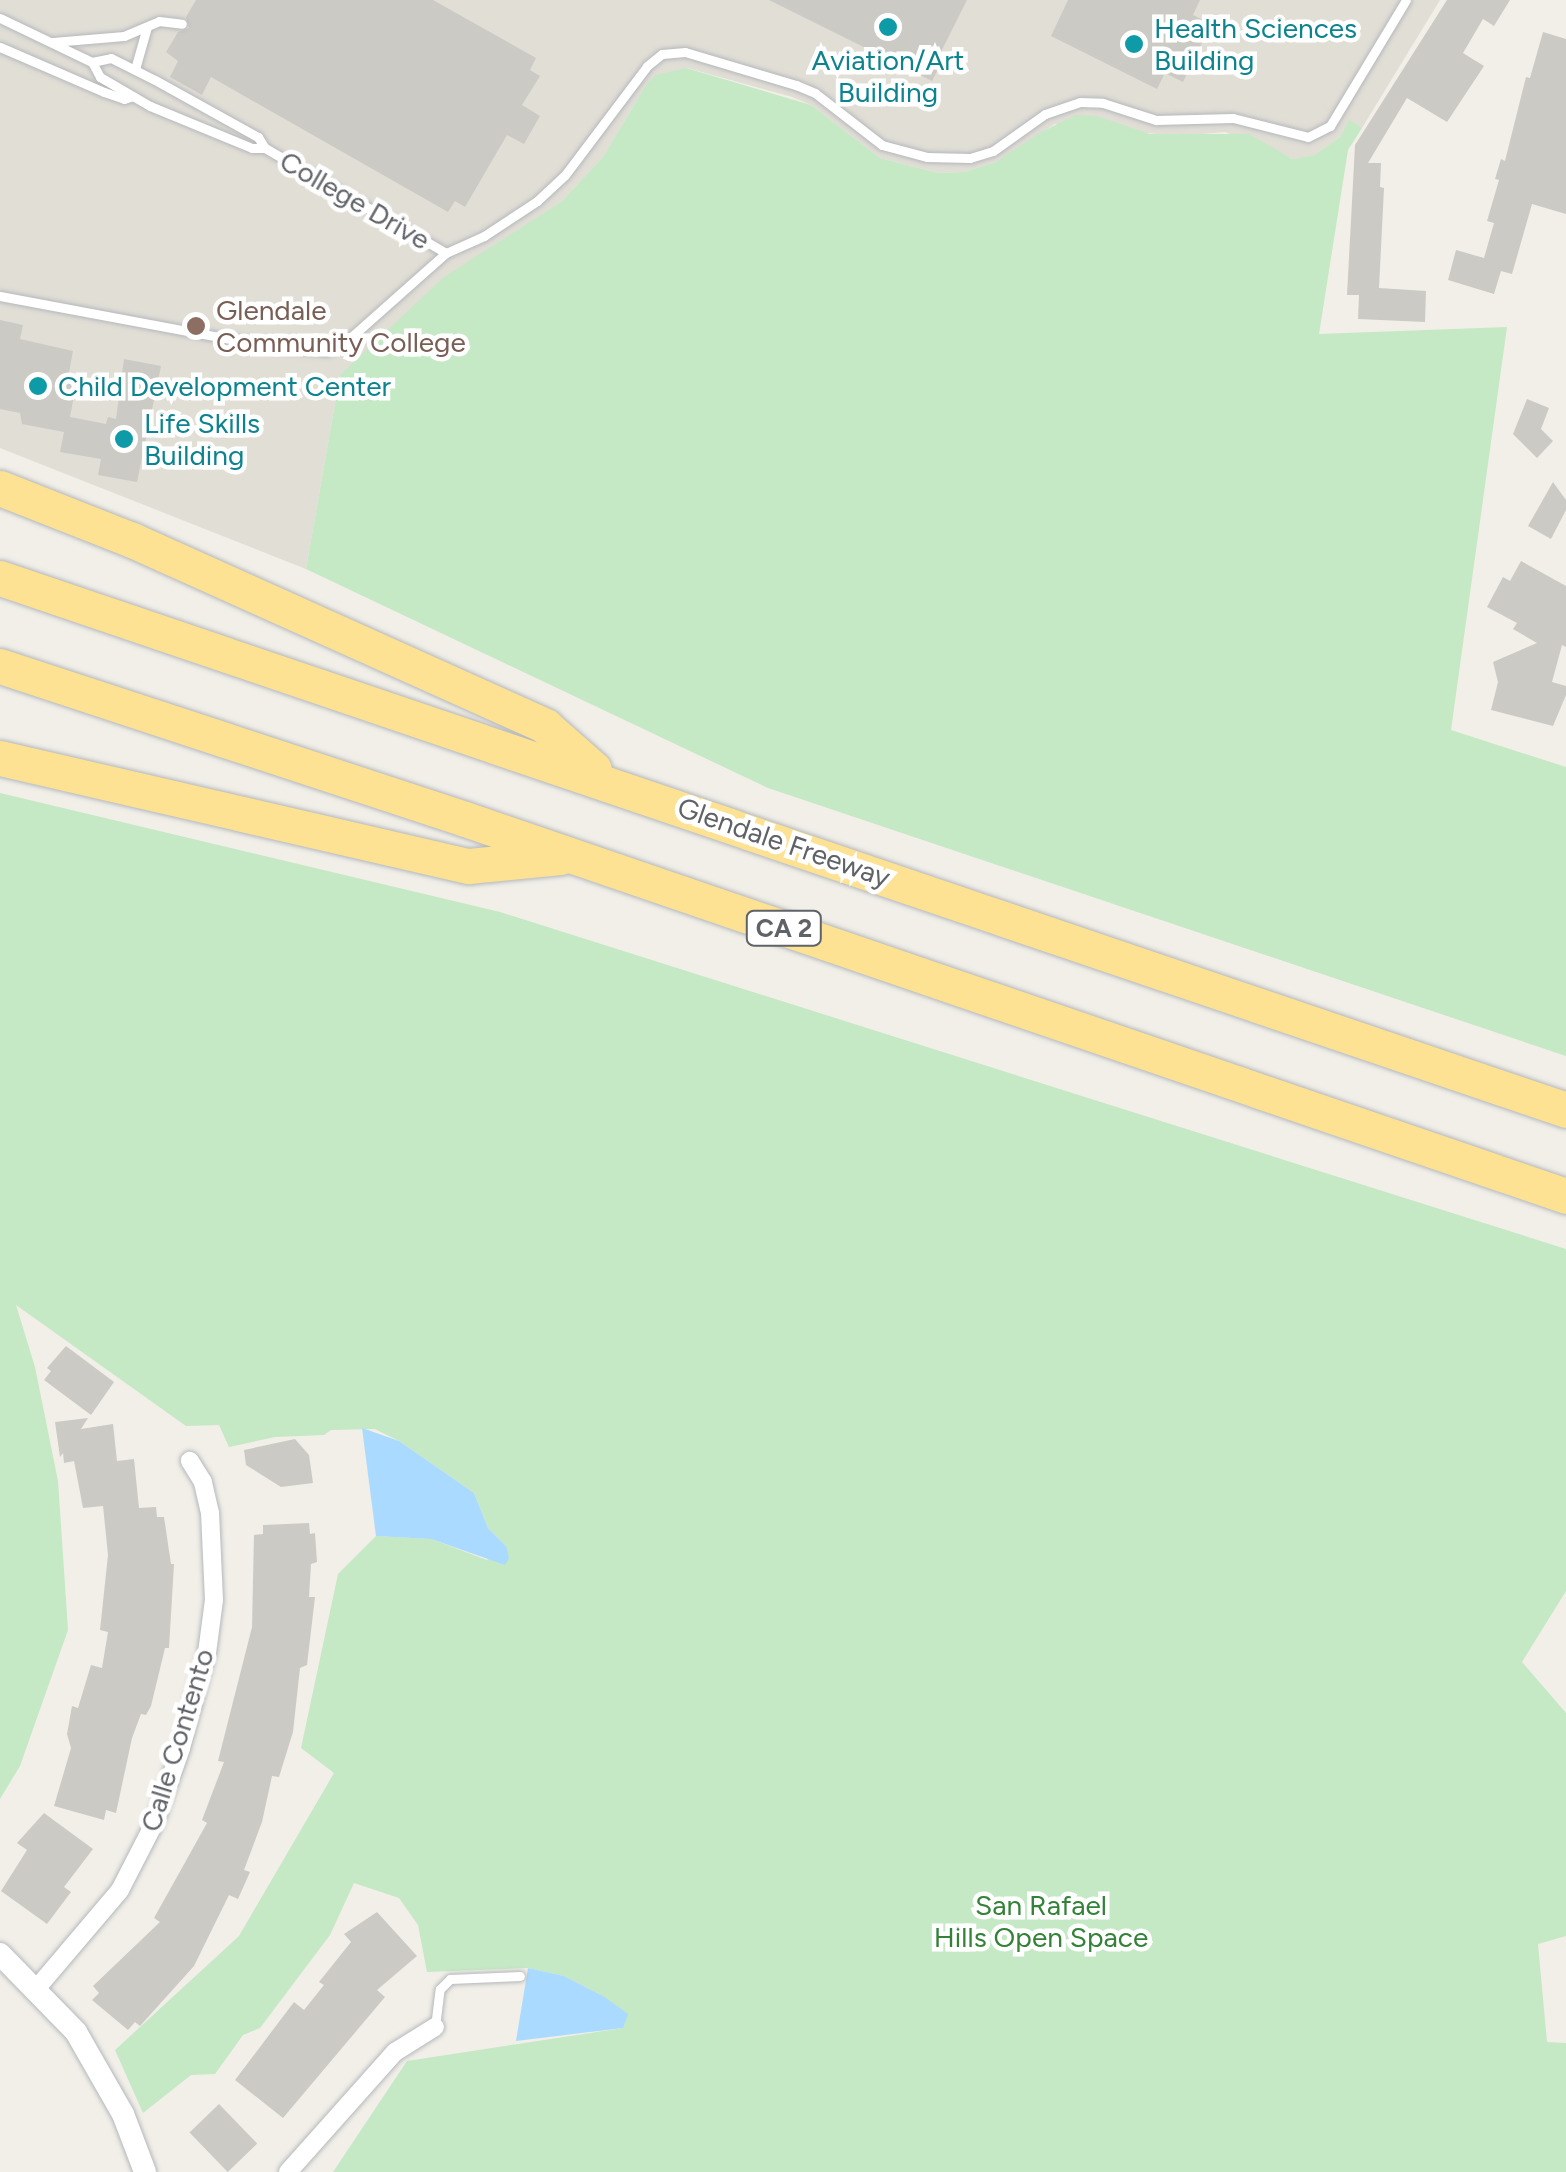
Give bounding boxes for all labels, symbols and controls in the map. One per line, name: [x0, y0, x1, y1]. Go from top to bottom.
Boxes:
place label: Health Sciences Building: [1154, 11, 1357, 77]
marker: Aviation/Art Building: [877, 16, 899, 38]
marker: Health Sciences Building: [1123, 33, 1145, 55]
place label: Aviation/Art Building: [812, 43, 964, 109]
street label: College Drive: [274, 144, 436, 256]
place label: Glendale Community College: [216, 293, 466, 359]
marker: Glendale Community College: [185, 315, 207, 337]
place label: Child Development Center: [58, 369, 391, 403]
marker: Child Development Center: [27, 375, 49, 397]
place label: Life Skills Building: [144, 406, 260, 472]
marker: Life Skills Building: [113, 428, 135, 450]
street label: Glendale Freeway: [673, 790, 895, 894]
road number: CA 2: [744, 908, 824, 948]
street label: Calle Contento: [133, 1645, 221, 1835]
park label: San Rafael Hills Open Space: [934, 1888, 1148, 1954]

